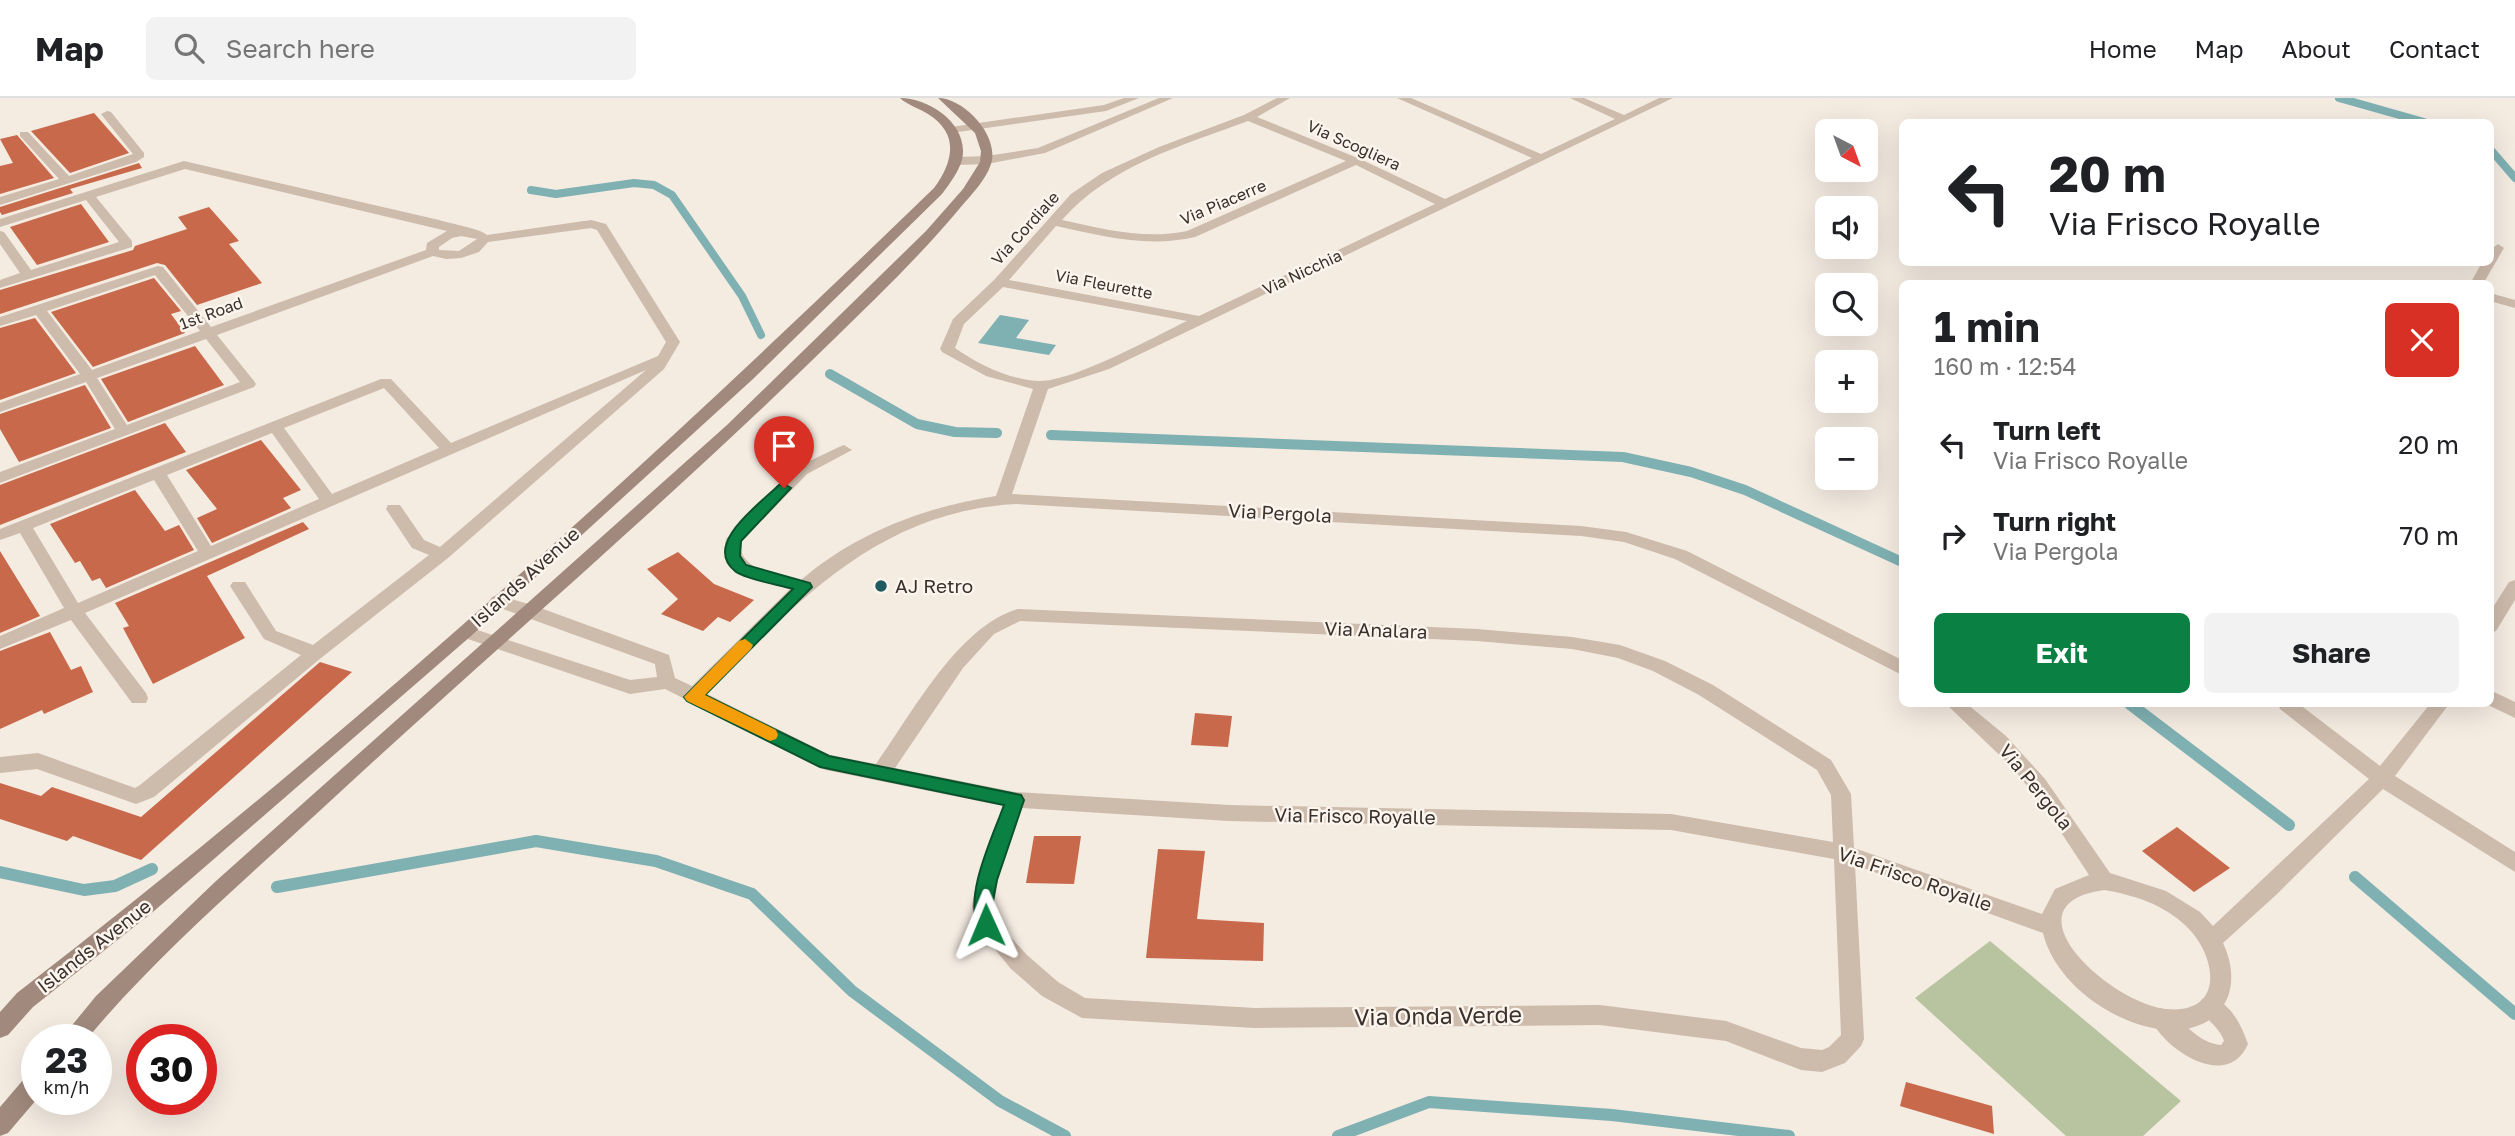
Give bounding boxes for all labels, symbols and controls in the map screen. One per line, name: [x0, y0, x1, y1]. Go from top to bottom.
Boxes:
search box: [146, 17, 636, 80]
text: Map: [35, 29, 104, 68]
icon: search: [170, 29, 208, 67]
text: Search here: [226, 33, 375, 64]
text: Home: [2089, 34, 2157, 63]
text: Map: [2195, 34, 2244, 63]
text: About: [2282, 34, 2351, 63]
text: Contact: [2389, 34, 2480, 63]
street label: Via Scogliera: [1304, 115, 1404, 175]
north arrow: [1815, 119, 1878, 182]
map controls: [1815, 119, 1878, 490]
text: 20 m: [2049, 144, 2166, 203]
icon: left: [1934, 147, 2025, 238]
street label: Via Piacerre: [1177, 175, 1269, 229]
street label: Via Cordiale: [987, 187, 1063, 269]
button: sound: [1815, 196, 1878, 259]
text: Via Frisco Royalle: [2049, 204, 2321, 242]
street label: Via Nicchia: [1259, 245, 1345, 299]
street label: Via Fleurette: [1054, 265, 1154, 303]
button: search: [1815, 273, 1878, 336]
street label: 1st Road: [177, 292, 245, 334]
text: 1 min: [1934, 301, 2040, 351]
button: close: [2385, 303, 2459, 377]
button: +: [1815, 350, 1878, 413]
text: 160 m · 12:54: [1934, 352, 2077, 380]
text: Turn left: [1993, 415, 2101, 446]
pin: [754, 416, 814, 488]
icon: left: [1934, 426, 1972, 464]
icon: arrive: [765, 427, 803, 465]
button: −: [1815, 427, 1878, 490]
text: 20 m: [2398, 429, 2459, 460]
text: Via Frisco Royalle: [1993, 446, 2188, 474]
street label: Via Pergola: [1228, 498, 1332, 527]
text: Turn right: [1993, 506, 2116, 537]
icon: right: [1934, 517, 1972, 555]
text: 70 m: [2400, 520, 2459, 551]
street label: Islands Avenue: [466, 522, 584, 631]
text: Via Pergola: [1993, 537, 2119, 565]
place label: AJ Retro: [895, 574, 973, 597]
marker: AJ Retro: [873, 578, 889, 594]
button: Exit: [1934, 613, 2190, 693]
button: Share: [2204, 613, 2459, 693]
street label: Via Analara: [1324, 616, 1428, 643]
street label: Via Pergola: [1995, 739, 2078, 834]
street label: Via Frisco Royalle: [1274, 803, 1436, 828]
street label: Via Frisco Royalle: [1835, 841, 1995, 916]
position arrow: [949, 888, 1023, 962]
street label: Islands Avenue: [32, 894, 155, 997]
street label: Via Onda Verde: [1354, 1000, 1522, 1030]
speed limit sign: 30: [126, 1024, 217, 1115]
text: 23: [45, 1039, 88, 1081]
text: km/h: [44, 1076, 89, 1098]

